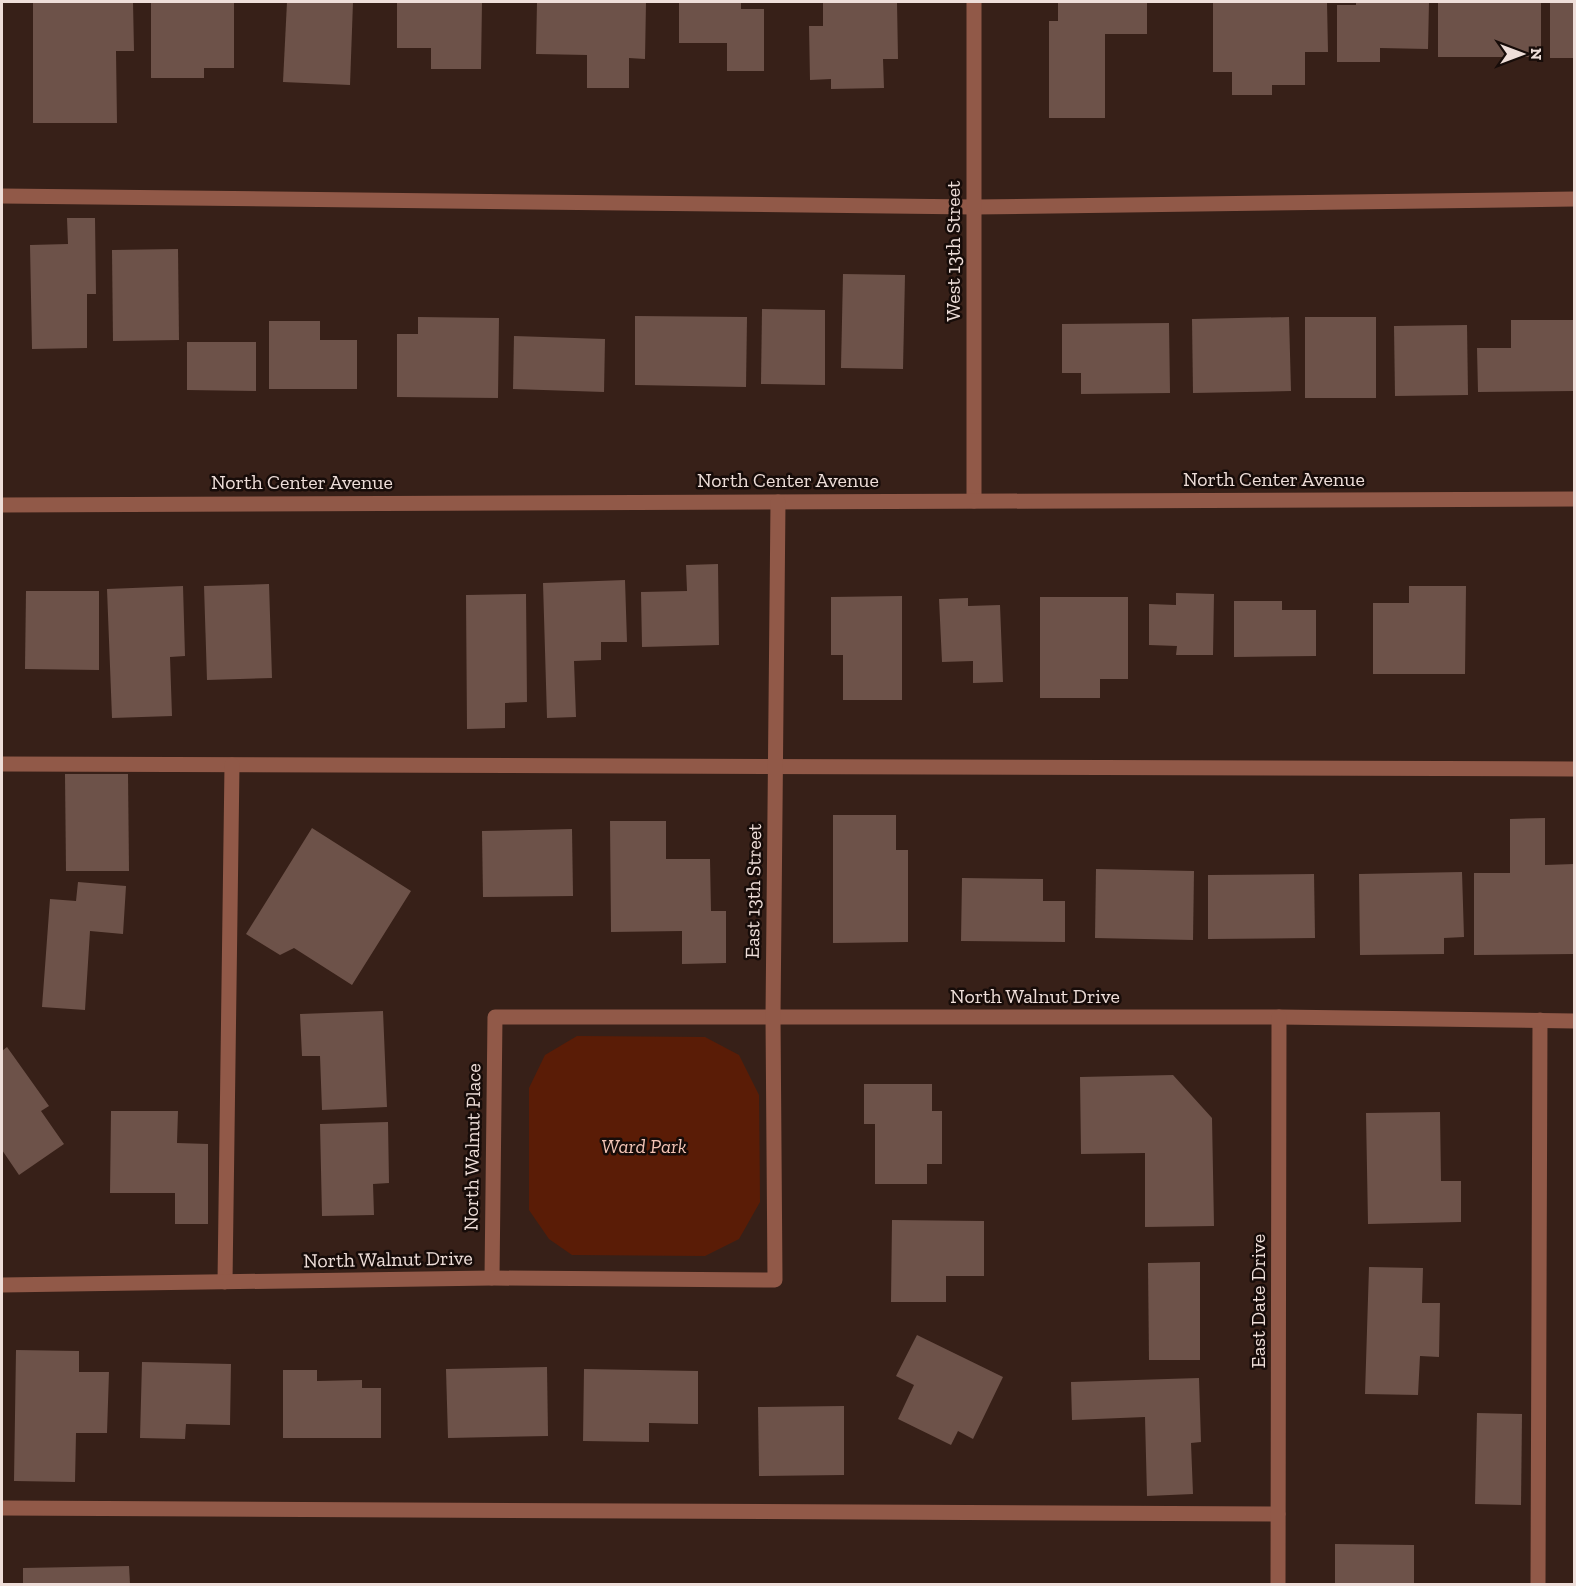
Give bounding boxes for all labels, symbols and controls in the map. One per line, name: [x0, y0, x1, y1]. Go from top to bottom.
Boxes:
north arrow: [1492, 24, 1552, 84]
text: N: [1527, 48, 1546, 60]
street label: West 13th Street: [941, 180, 965, 322]
street label: North Center Avenue: [1183, 467, 1365, 491]
street label: North Center Avenue: [697, 468, 879, 492]
street label: North Center Avenue: [211, 470, 393, 494]
street label: East 13th Street: [740, 823, 766, 959]
street label: North Walnut Drive: [950, 984, 1120, 1008]
street label: North Walnut Place: [459, 1063, 485, 1231]
park label: Ward Park: [601, 1134, 687, 1158]
street label: East Date Drive: [1246, 1234, 1270, 1368]
street label: North Walnut Drive: [303, 1246, 473, 1272]

